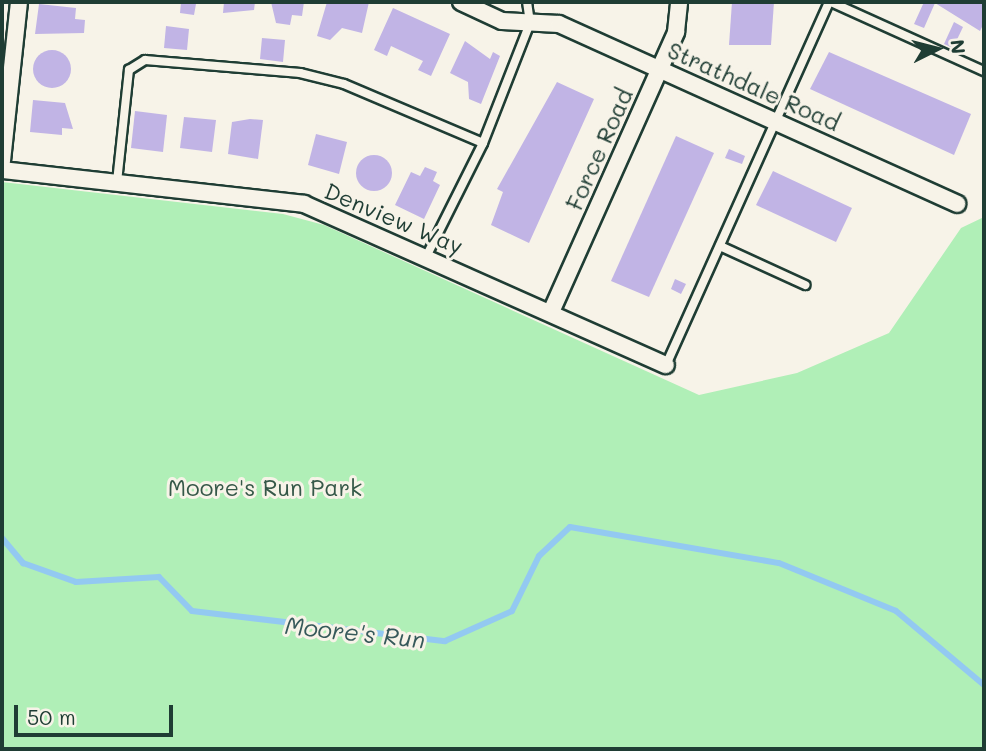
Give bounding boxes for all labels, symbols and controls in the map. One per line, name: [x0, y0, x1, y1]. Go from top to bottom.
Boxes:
north arrow: [902, 14, 972, 84]
street label: Strathdale Road: [664, 36, 844, 136]
text: N: [945, 38, 972, 55]
street label: Force Road: [560, 84, 638, 214]
street label: Denview Way: [321, 176, 467, 260]
park label: Moore's Run Park: [168, 473, 362, 501]
water label: Moore's Run: [283, 610, 427, 654]
scale bar: [18, 692, 177, 736]
text: 50 m: [27, 703, 76, 730]

